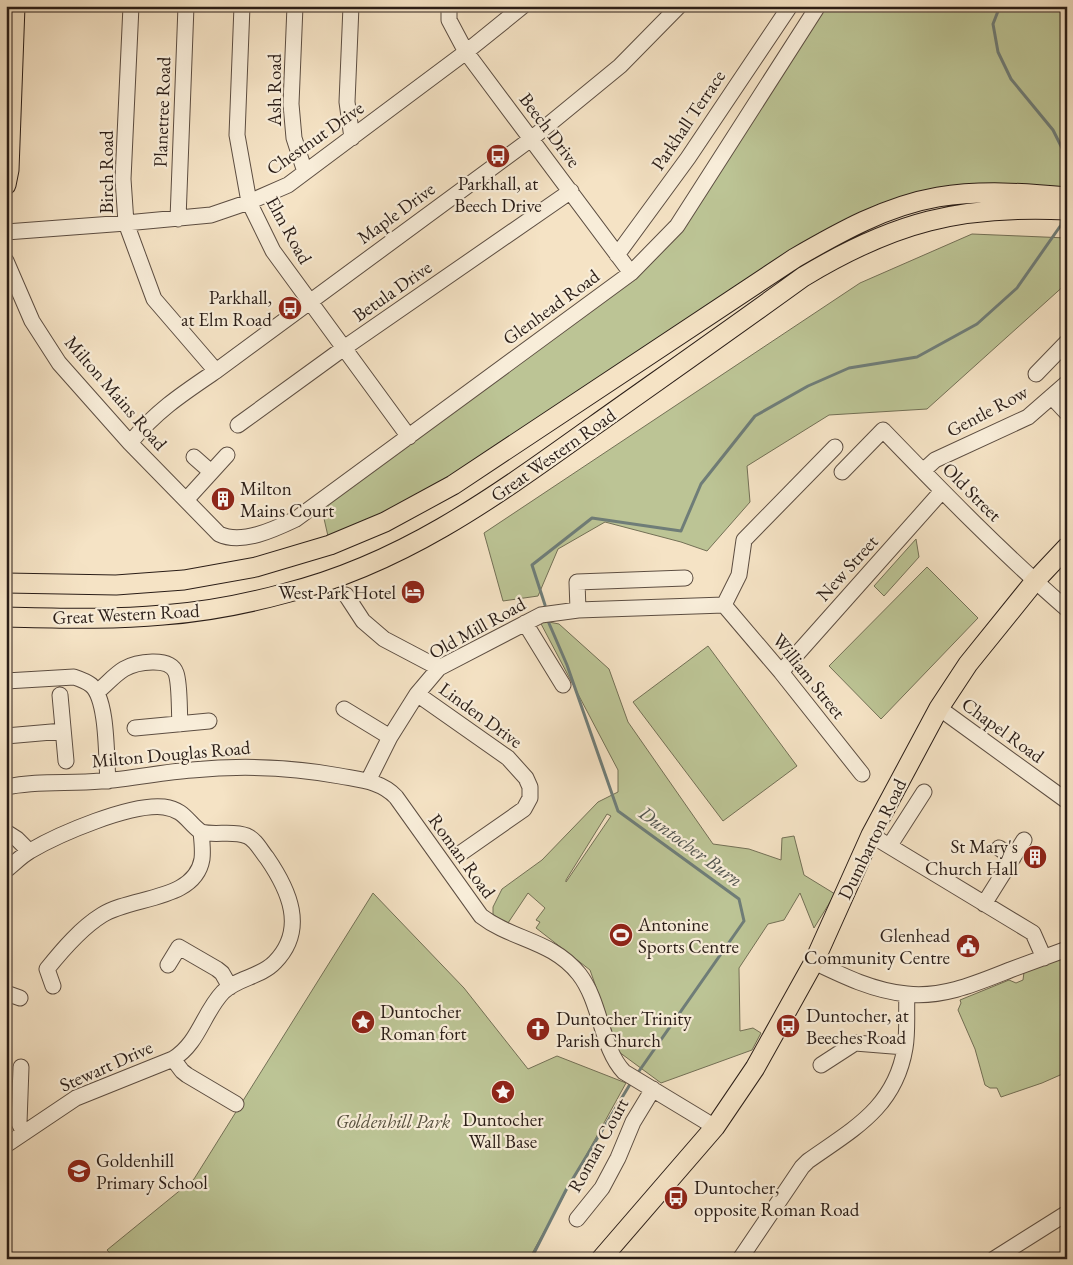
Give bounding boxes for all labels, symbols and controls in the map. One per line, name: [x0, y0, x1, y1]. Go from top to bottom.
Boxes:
street label: Ash Road: [262, 53, 287, 127]
street label: Planetree Road: [148, 56, 176, 168]
street label: Parkhall Terrace: [645, 65, 731, 175]
street label: Beech Drive: [514, 88, 586, 172]
street label: Chestnut Drive: [261, 95, 369, 181]
street label: Birch Road: [94, 130, 119, 214]
bus stop icon: Parkhall, at Beech Drive: [485, 143, 511, 169]
place label: Parkhall, at Beech Drive: [454, 171, 542, 218]
street label: Maple Drive: [352, 176, 440, 250]
street label: Elm Road: [260, 192, 318, 269]
street label: Betula Drive: [348, 255, 436, 327]
street label: Glenhead Road: [498, 263, 605, 351]
place label: Parkhall, at Elm Road: [181, 285, 272, 332]
bus stop icon: Parkhall, at Elm Road: [277, 295, 303, 321]
street label: Milton Mains Road: [59, 330, 173, 456]
street label: Gentle Row: [942, 379, 1033, 443]
street label: Great Western Road: [485, 402, 621, 507]
street label: Old Street: [937, 457, 1007, 527]
place label: Milton Mains Court: [240, 476, 334, 523]
building icon: Milton Mains Court: [210, 486, 236, 512]
street label: New Street: [811, 530, 883, 606]
hotel icon: West Park Hotel: [400, 579, 426, 605]
place label: West Park Hotel: [278, 580, 396, 605]
street label: Old Mill Road: [424, 591, 530, 665]
street label: Great Western Road: [52, 598, 201, 630]
street label: William Street: [767, 628, 851, 724]
street label: Linden Drive: [434, 676, 528, 754]
street label: Chapel Road: [957, 692, 1050, 769]
street label: Milton Douglas Road: [91, 735, 252, 773]
street label: Dumbarton Road: [832, 774, 912, 904]
water label: Duntocher Burn: [633, 799, 748, 892]
street label: Roman Road: [423, 809, 501, 904]
place label: St Mary's Church Hall: [925, 834, 1018, 881]
building icon: St Mary's Church Hall: [1022, 844, 1048, 870]
place label: Antonine Sports Centre: [637, 912, 739, 959]
sports icon: Antonine Sports Centre: [608, 922, 634, 948]
place label: Glenhead Community Centre: [804, 923, 950, 970]
public building icon: Glenhead Community Centre: [955, 933, 981, 959]
place label: Duntocher Roman fort: [380, 999, 466, 1046]
place label: Duntocher, at Beeches Road: [806, 1003, 909, 1050]
place label: Duntocher Trinity Parish Church: [556, 1006, 692, 1053]
place icon: Duntocher Roman fort: [350, 1009, 376, 1035]
bus stop icon: Duntocher, at Beeches Road: [775, 1013, 801, 1039]
church icon: Duntocher Trinity Parish Church: [525, 1016, 551, 1042]
street label: Stewart Drive: [56, 1034, 156, 1098]
place icon: Duntocher Wall Base: [490, 1079, 516, 1105]
street label: Roman Court: [562, 1093, 634, 1197]
place label: Duntocher Wall Base: [462, 1107, 544, 1154]
park label: Goldenhill Park: [336, 1109, 451, 1134]
place label: Goldenhill Primary School: [96, 1148, 208, 1195]
school or university icon: Goldenhill Primary School: [66, 1158, 92, 1184]
place label: Duntocher, opposite Roman Road: [694, 1175, 860, 1222]
bus stop icon: Duntocher, opposite Roman Road: [663, 1185, 689, 1211]

